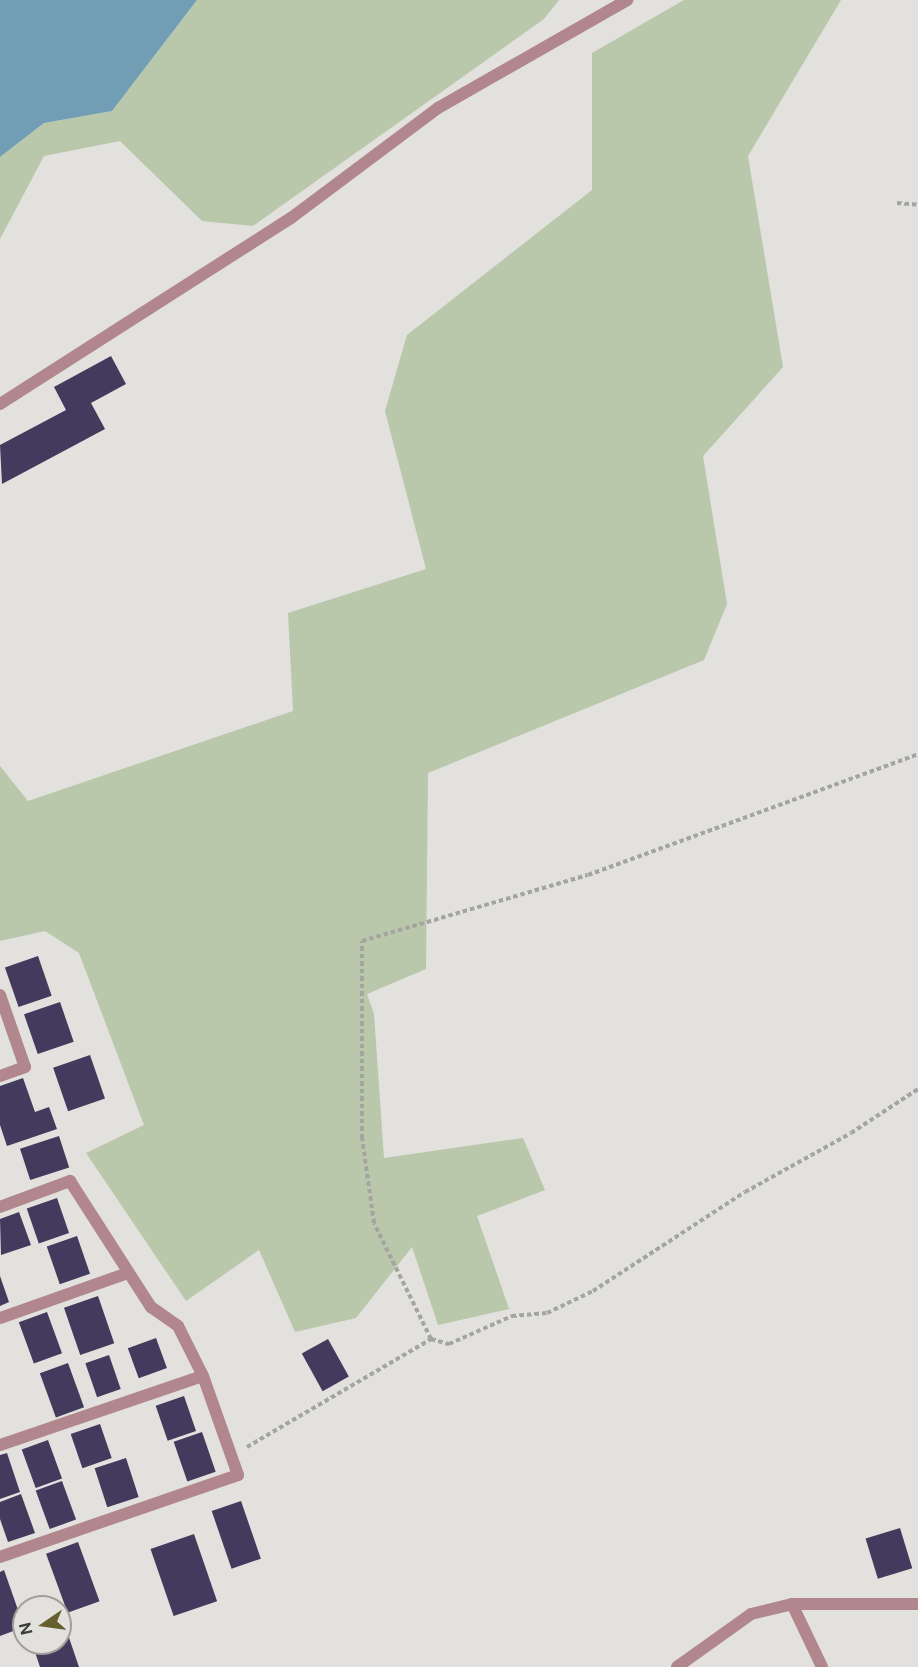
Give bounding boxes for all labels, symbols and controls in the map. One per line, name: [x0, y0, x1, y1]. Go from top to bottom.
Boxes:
north arrow: [12, 1595, 72, 1655]
text: N: [15, 1620, 37, 1637]

